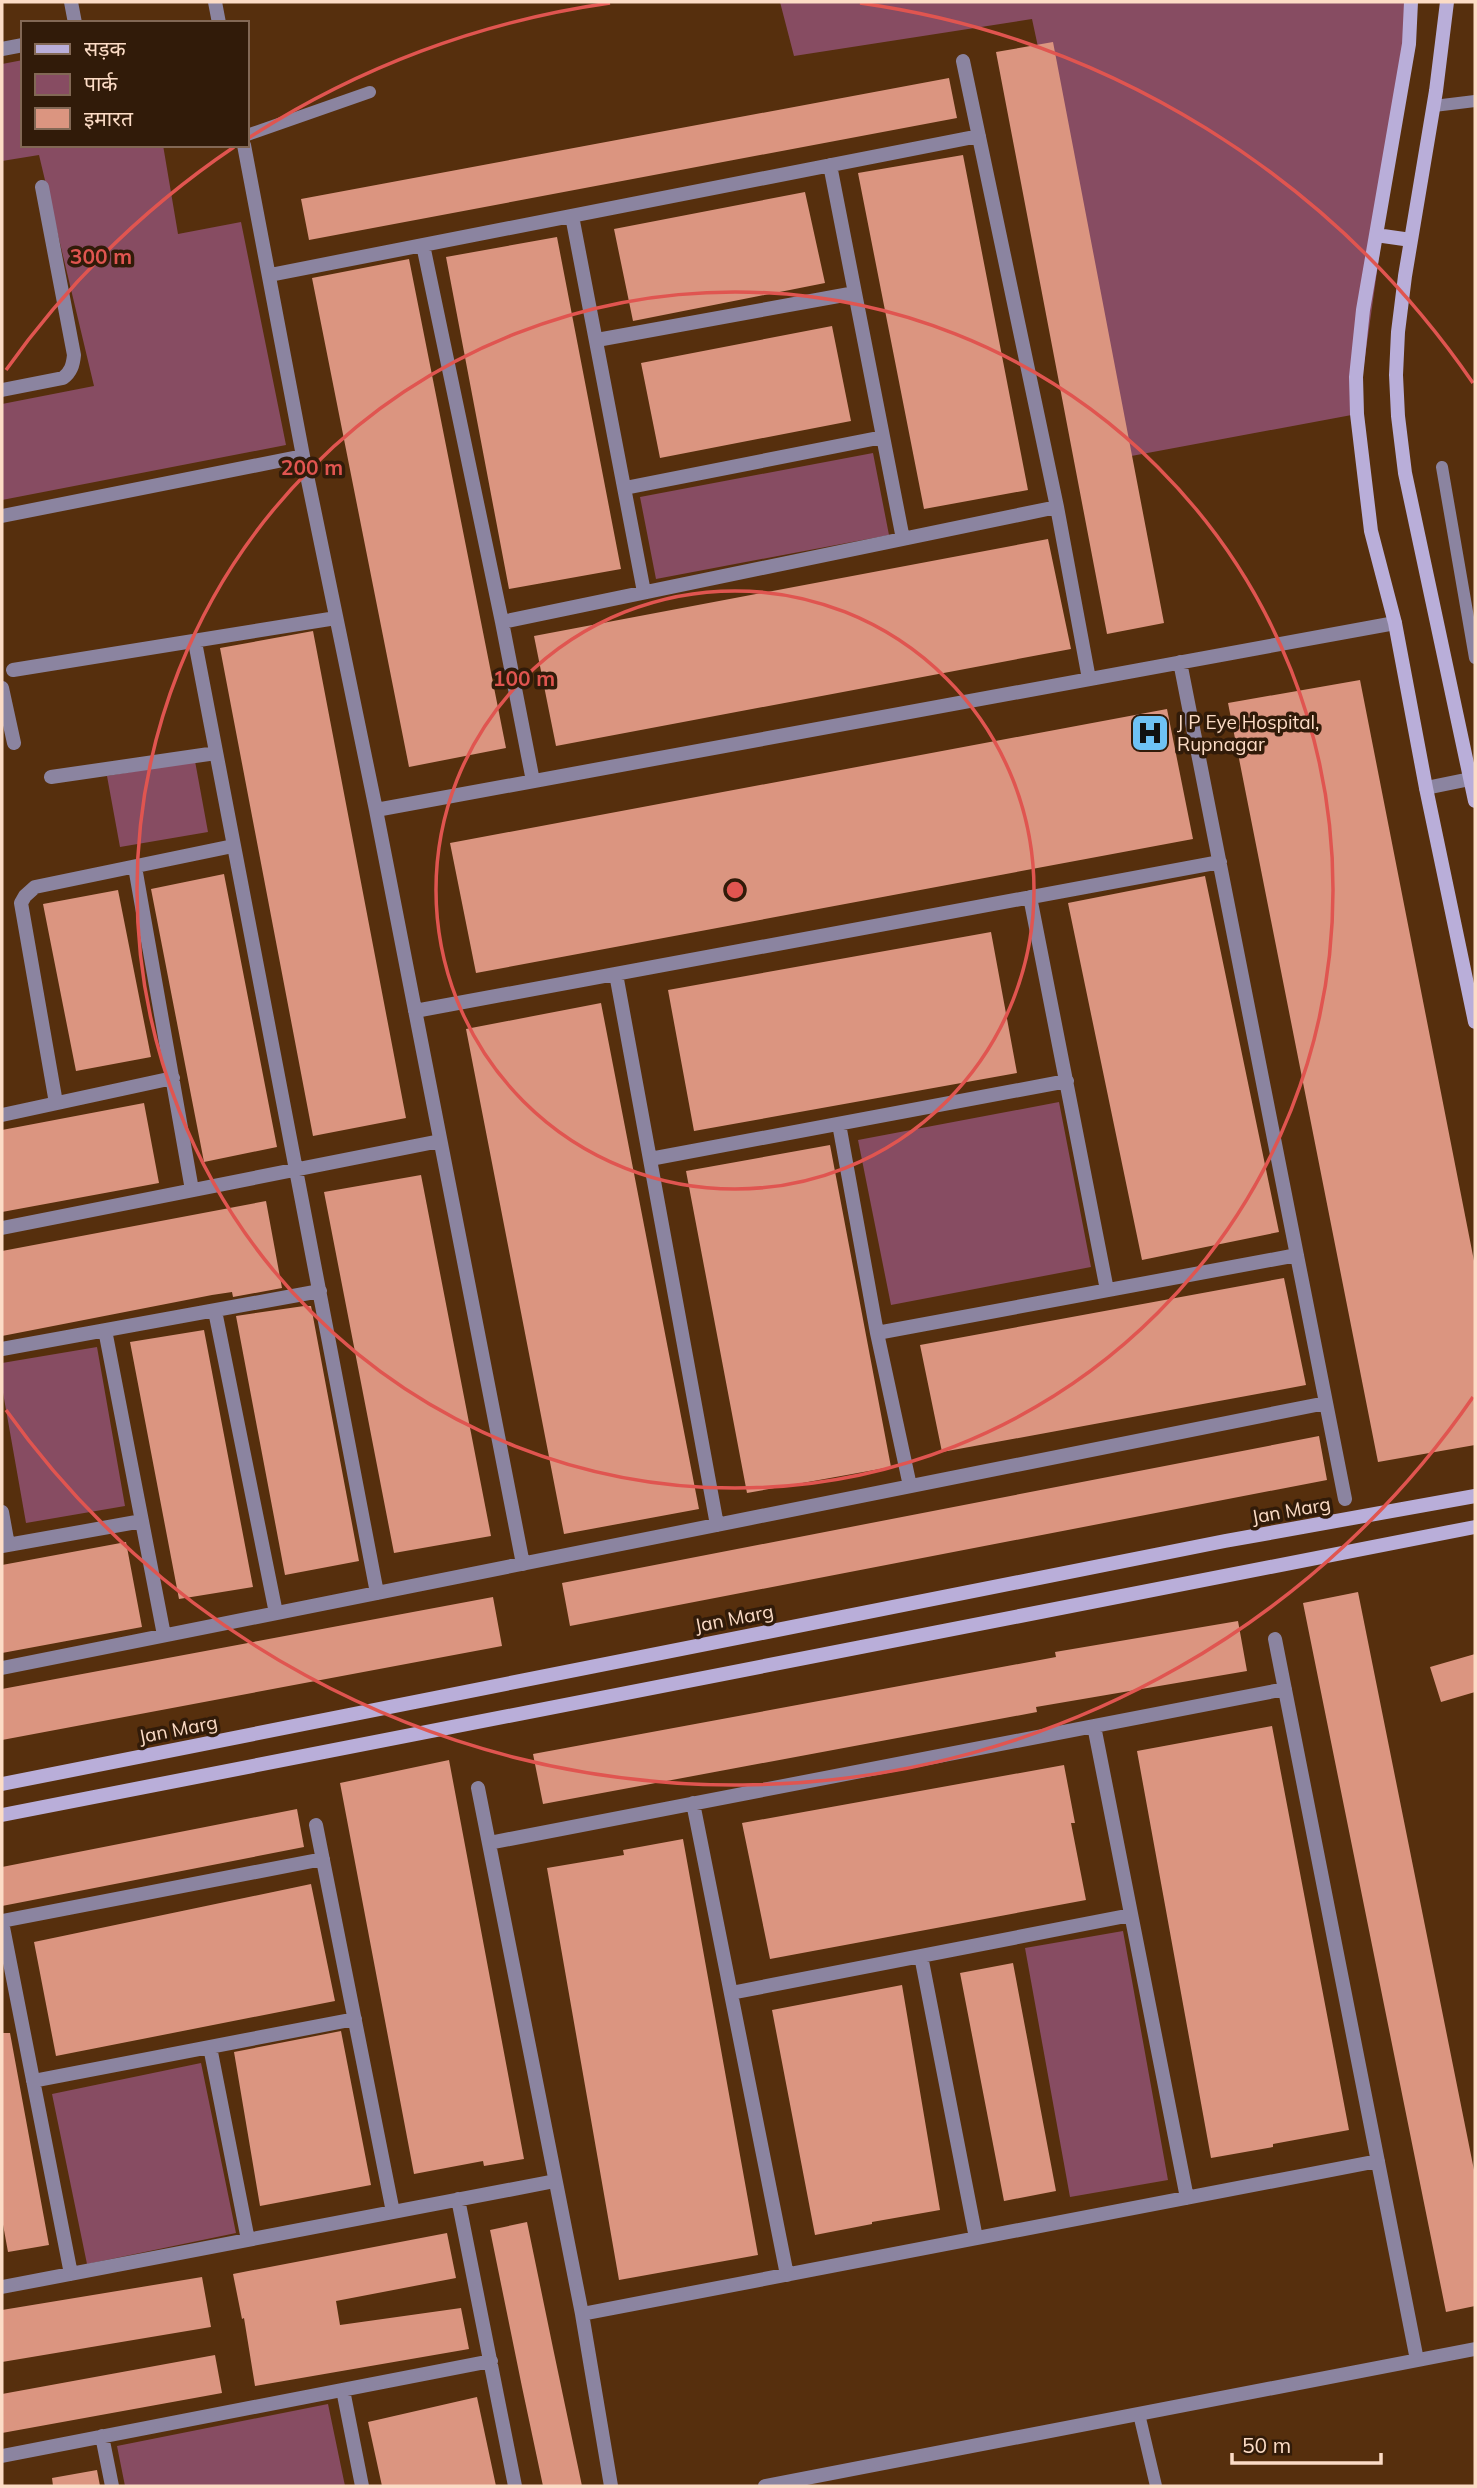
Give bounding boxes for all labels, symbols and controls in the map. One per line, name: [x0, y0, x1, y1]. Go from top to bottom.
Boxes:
legend: [21, 21, 248, 147]
text: सड़क: [84, 35, 126, 61]
text: पार्क: [84, 70, 118, 96]
text: इमारत: [84, 105, 134, 131]
text: 300 m: [70, 243, 132, 269]
text: 200 m: [281, 454, 343, 480]
text: 100 m: [493, 665, 555, 691]
place label: J P Eye Hospital, Rupnagar: [1177, 710, 1319, 756]
hospital icon: J P Eye Hospital, Rupnagar: [1129, 712, 1171, 754]
centre of rings: [723, 878, 747, 902]
street label: Jan Marg: [1250, 1491, 1332, 1529]
street label: Jan Marg: [693, 1599, 775, 1637]
street label: Jan Marg: [137, 1710, 219, 1748]
scale bar: [1232, 2422, 1381, 2466]
text: 50 m: [1242, 2432, 1291, 2458]

